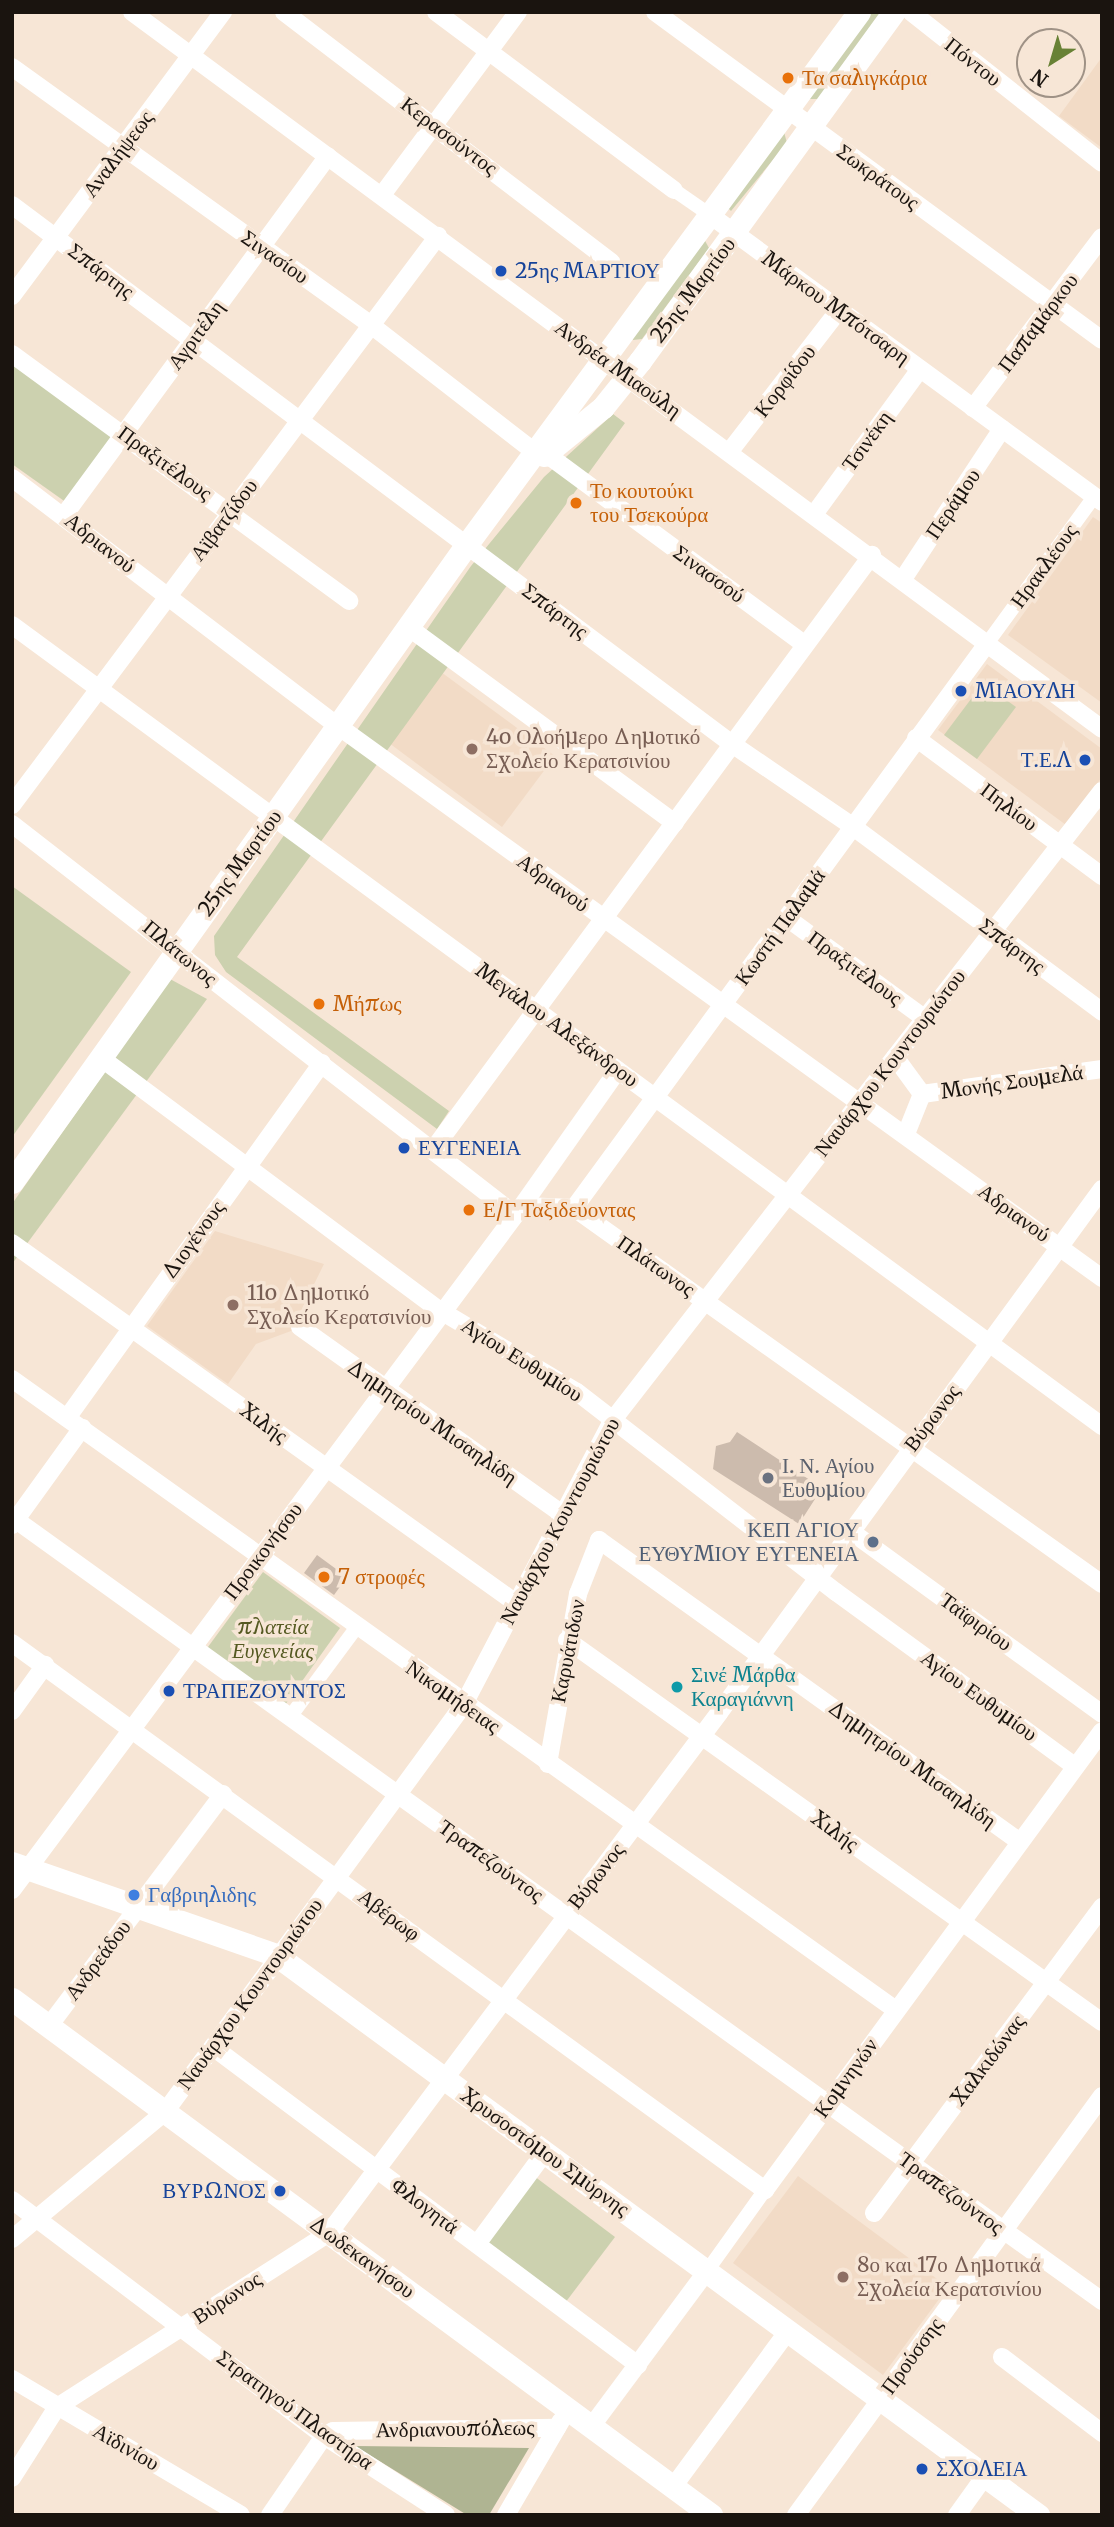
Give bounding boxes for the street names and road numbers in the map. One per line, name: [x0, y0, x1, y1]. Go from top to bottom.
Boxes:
street label: Πόντου: [940, 32, 1006, 92]
street label: Κερασούντος: [396, 92, 502, 180]
street label: Αναλήψεως: [77, 106, 159, 202]
street label: Σωκράτους: [832, 139, 924, 215]
street label: Σινασίου: [237, 225, 313, 289]
street label: 25ης Μαρτίου: [645, 232, 741, 348]
street label: Σπάρτης: [63, 238, 139, 304]
street label: Μάρκου Μπότσαρη: [757, 246, 915, 370]
street label: Παπαμάρκου: [993, 268, 1083, 378]
street label: Αγριτέλη: [162, 295, 230, 375]
street label: Ανδρέα Μιαούλη: [550, 315, 686, 423]
street label: Κορφίδου: [749, 340, 821, 422]
street label: Τσινέκη: [837, 406, 897, 476]
street label: Πραξιτέλους: [113, 420, 217, 506]
street label: Περάμου: [920, 464, 986, 544]
street label: Αϊβατζίδου: [185, 474, 263, 566]
street label: Αδριανού: [60, 508, 140, 578]
street label: Ηρακλέους: [1005, 519, 1083, 613]
street label: Σινασσού: [668, 540, 750, 608]
street label: Σπάρτης: [517, 578, 593, 644]
street label: Πηλίου: [975, 777, 1043, 837]
street label: 25ης Μαρτίου: [193, 805, 287, 921]
street label: Αδριανού: [512, 849, 594, 917]
street label: Κωστή Παλαμά: [729, 864, 831, 990]
street label: Σπάρτης: [974, 913, 1050, 979]
street label: Πλάτωνος: [138, 915, 222, 991]
street label: Πραξιτέλους: [803, 925, 907, 1011]
street label: Μεγάλου Αλεξάνδρου: [471, 958, 643, 1092]
street label: Ναυάρχου Κουντουριώτου: [809, 964, 971, 1162]
street label: Μονής Σουμελά: [939, 1060, 1085, 1104]
street label: Αδριανού: [973, 1179, 1055, 1247]
street label: Διογένους: [156, 1196, 230, 1284]
street label: Πλάτωνος: [612, 1230, 700, 1302]
street label: Αγίου Ευθυμίου: [457, 1313, 587, 1407]
street label: Δημητρίου Μισαηλίδη: [342, 1354, 522, 1490]
street label: Βύρωνος: [899, 1380, 965, 1456]
street label: Χιλής: [235, 1397, 293, 1449]
street label: Ναυάρχου Κουντουριώτου: [495, 1413, 625, 1629]
street label: Προικονήσου: [218, 1497, 308, 1605]
street label: Ταϊφιρίου: [935, 1587, 1017, 1657]
street label: Καρυάτιδων: [546, 1597, 590, 1705]
street label: Αγίου Ευθυμίου: [916, 1645, 1042, 1747]
street label: Νικομήδειας: [401, 1655, 505, 1739]
street label: Δημητρίου Μισαηλίδη: [823, 1694, 1001, 1834]
street label: Χιλής: [806, 1805, 864, 1857]
street label: Τραπεζούντος: [434, 1815, 548, 1907]
street label: Βύρωνος: [562, 1838, 630, 1914]
street label: Αβέρωφ: [353, 1884, 425, 1946]
street label: Ναυάρχου Κουντουριώτου: [172, 1893, 328, 2095]
street label: Ανδρεάδου: [60, 1915, 136, 2005]
street label: Χαλκιδώνας: [946, 2010, 1030, 2110]
street label: Κομνηνών: [809, 2033, 883, 2123]
street label: Χρυσοστόμου Σμύρνης: [456, 2082, 634, 2222]
street label: Τραπεζούντος: [894, 2147, 1008, 2239]
street label: Φλογητά: [386, 2173, 464, 2239]
street label: Δωδεκανήσου: [304, 2210, 420, 2304]
street label: Βύρωνος: [188, 2266, 266, 2330]
street label: Προύσσης: [876, 2313, 948, 2399]
street label: Στρατηγού Πλαστήρα: [212, 2345, 378, 2475]
street label: Ανδριανουπόλεως: [375, 2415, 535, 2443]
street label: Αϊδινίου: [88, 2418, 164, 2476]

